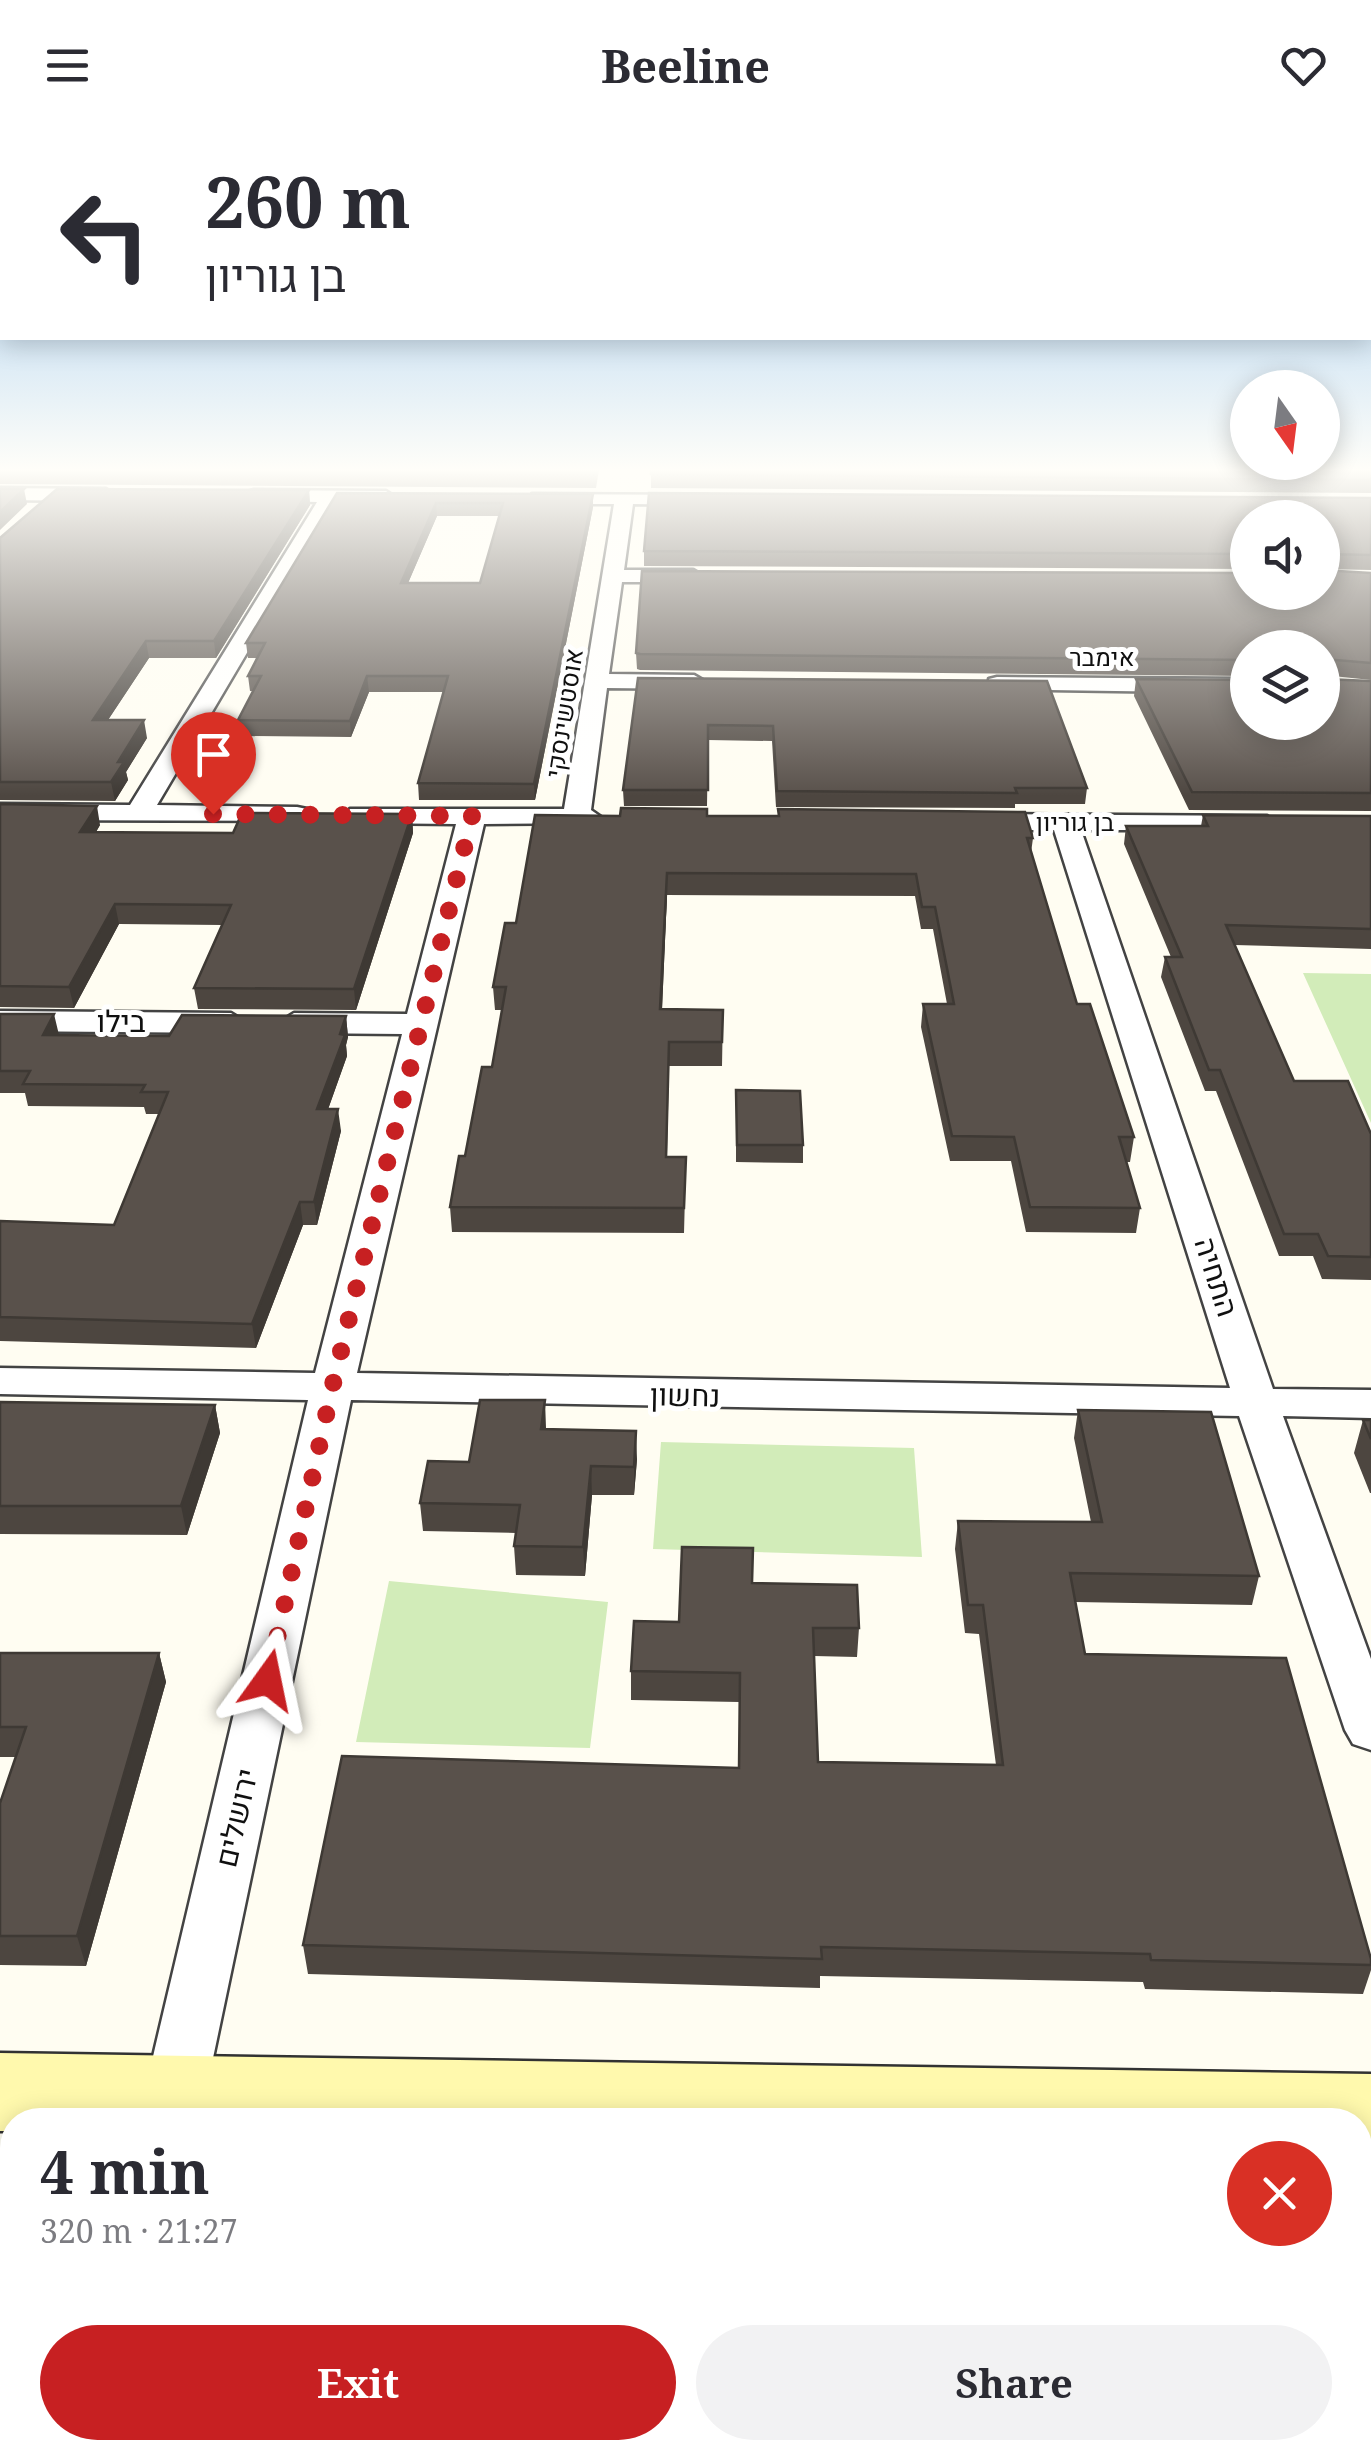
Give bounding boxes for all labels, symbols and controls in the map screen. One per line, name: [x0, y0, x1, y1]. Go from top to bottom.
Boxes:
text: Beeline: [601, 35, 770, 96]
icon: menu: [40, 38, 95, 93]
icon: heart: [1276, 38, 1331, 93]
text: 260 m: [205, 153, 411, 249]
icon: left: [40, 170, 170, 300]
text: בן גוריון: [205, 244, 346, 305]
north arrow: [1230, 370, 1340, 480]
map controls: [1230, 370, 1340, 740]
button: sound: [1230, 500, 1340, 610]
button: layers: [1230, 630, 1340, 740]
street label: אימבר: [1070, 639, 1134, 673]
street label: אוסטשינסקי: [536, 646, 590, 780]
pin: [171, 712, 256, 815]
icon: arrive: [186, 727, 241, 782]
street label: בן גוריון: [1036, 804, 1114, 838]
street label: בילו: [96, 1000, 146, 1041]
street label: התחיה: [1185, 1232, 1249, 1322]
street label: נחשון: [649, 1373, 721, 1416]
position arrow: [216, 1628, 320, 1732]
street label: ירושלים: [204, 1764, 267, 1871]
text: 4 min: [40, 2130, 210, 2212]
button: close: [1227, 2141, 1332, 2246]
text: 320 m · 21:27: [40, 2209, 238, 2252]
button: Exit: [40, 2325, 676, 2440]
button: Share: [696, 2325, 1332, 2440]

